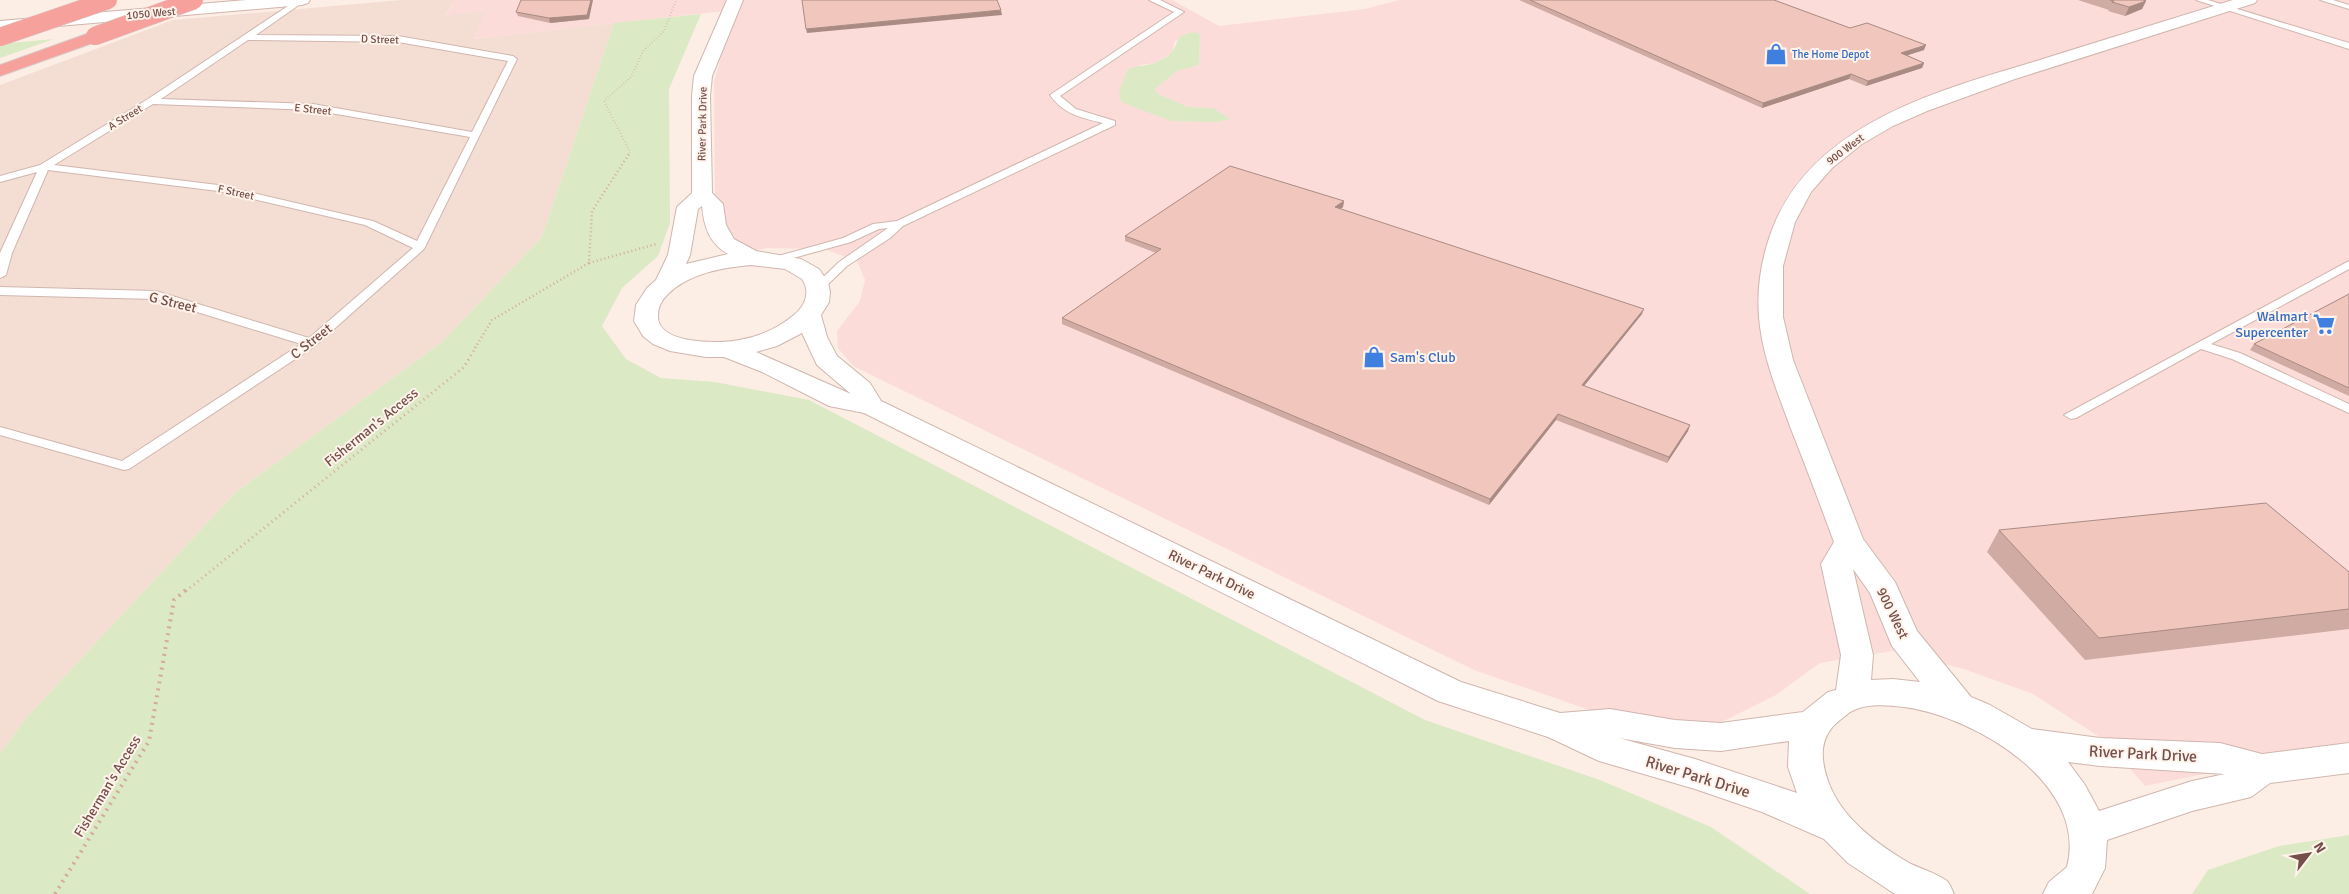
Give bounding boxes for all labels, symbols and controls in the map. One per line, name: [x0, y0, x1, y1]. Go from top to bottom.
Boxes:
street label: 1050 West: [126, 5, 176, 22]
street label: D Street: [361, 32, 399, 47]
shop icon: The Home Depot: [1763, 41, 1789, 67]
place label: The Home Depot: [1792, 48, 1869, 61]
street label: River Park Drive: [695, 87, 710, 161]
street label: E Street: [294, 101, 332, 118]
street label: A Street: [106, 102, 145, 133]
street label: 900 West: [1824, 131, 1867, 168]
street label: F Street: [217, 182, 255, 203]
street label: G Street: [147, 288, 199, 317]
place label: Walmart Supercenter: [2235, 308, 2309, 341]
supermarket icon: Walmart Supercenter: [2311, 311, 2337, 337]
street label: C Street: [287, 320, 336, 363]
shop icon: Sam's Club: [1361, 344, 1387, 370]
place label: Sam's Club: [1390, 349, 1456, 366]
street label: Fisherman's Access: [321, 384, 422, 470]
street label: River Park Drive: [1165, 546, 1258, 603]
street label: 900 West: [1873, 585, 1912, 642]
street label: Fisherman's Access: [70, 732, 145, 840]
street label: River Park Drive: [2088, 741, 2198, 767]
street label: River Park Drive: [1643, 752, 1752, 802]
north arrow: [2284, 829, 2334, 879]
text: N: [2310, 839, 2330, 856]

